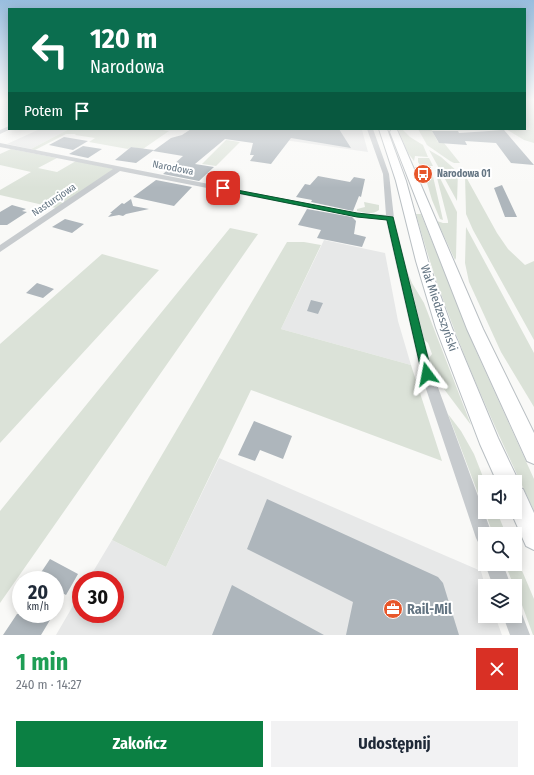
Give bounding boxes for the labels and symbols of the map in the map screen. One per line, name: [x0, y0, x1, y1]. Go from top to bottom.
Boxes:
street label: Narodowa: [152, 158, 195, 178]
bus stop icon: Narodowa 01: [412, 163, 434, 185]
place label: Narodowa 01: [437, 168, 491, 180]
pin: [206, 171, 240, 205]
street label: Nasturcjowa: [30, 181, 78, 219]
street label: Wał Miedzeszyński: [418, 263, 460, 353]
position arrow: [406, 353, 448, 395]
speed limit sign: 30: [72, 571, 124, 623]
office icon: Rail-Mil: [382, 598, 404, 620]
place label: Rail-Mil: [407, 601, 452, 618]

